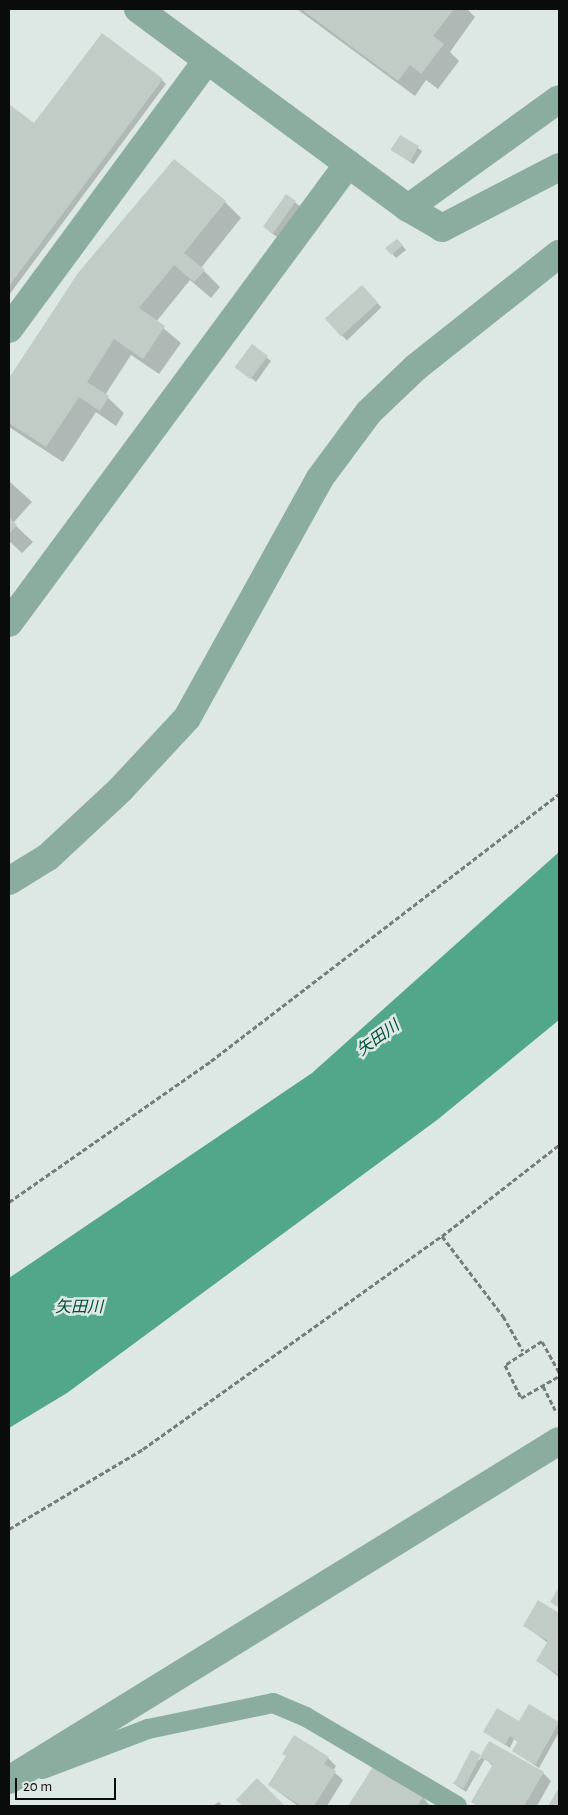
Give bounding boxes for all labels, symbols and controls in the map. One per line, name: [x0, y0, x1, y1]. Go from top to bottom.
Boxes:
water label: 矢田川: [353, 1016, 403, 1060]
water label: 矢田川: [55, 1297, 103, 1317]
scale bar: [18, 1768, 119, 1800]
text: 20 m: [23, 1779, 52, 1794]

